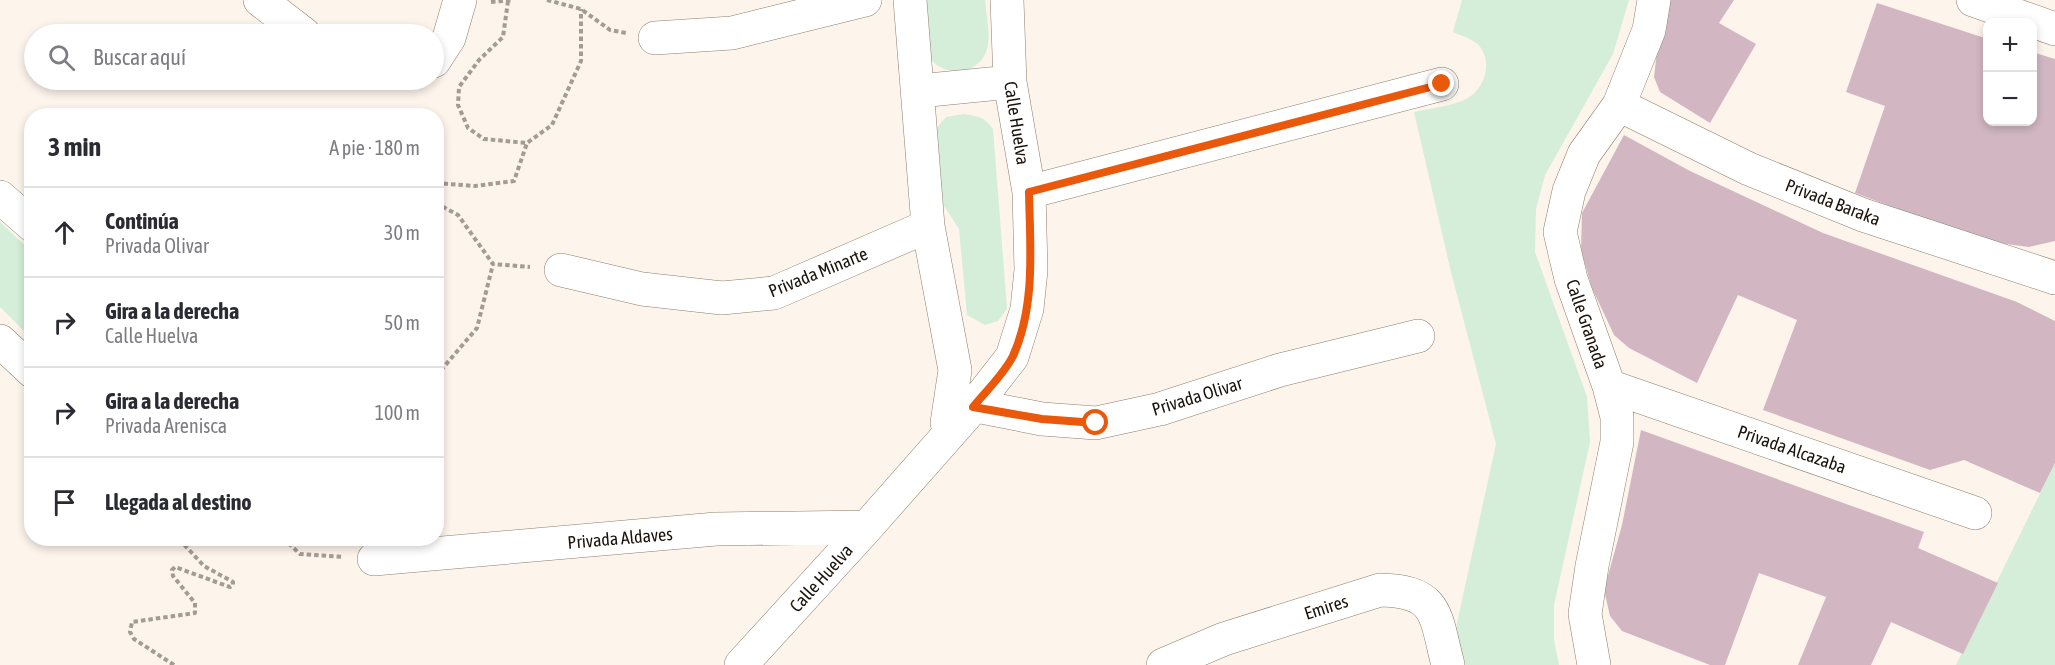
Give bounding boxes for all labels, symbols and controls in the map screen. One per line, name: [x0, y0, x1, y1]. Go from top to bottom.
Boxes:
map controls: [1983, 18, 2037, 126]
button: +: [1983, 18, 2037, 72]
search box: [24, 24, 444, 90]
icon: search: [45, 41, 78, 74]
text: Buscar aquí: [93, 44, 186, 70]
route end: [1428, 70, 1454, 96]
button: −: [1983, 72, 2037, 126]
street label: Calle Huelva: [1000, 80, 1034, 166]
text: 3 min: [48, 132, 101, 162]
text: A pie · 180 m: [329, 136, 420, 159]
street label: Privada Baraka: [1783, 174, 1883, 230]
text: Continúa: [105, 208, 179, 234]
icon: ahead: [48, 216, 81, 249]
text: 30 m: [384, 221, 420, 244]
text: Privada Olivar: [105, 234, 209, 257]
street label: Privada Minarte: [765, 243, 871, 301]
street label: Calle Granada: [1562, 276, 1612, 372]
text: Gira a la derecha: [105, 298, 239, 324]
icon: right: [48, 306, 81, 339]
text: 50 m: [384, 311, 420, 334]
text: Calle Huelva: [105, 324, 198, 347]
street label: Privada Olivar: [1149, 372, 1245, 420]
text: Gira a la derecha: [105, 388, 239, 414]
icon: right: [48, 396, 81, 429]
text: 100 m: [375, 401, 420, 424]
route start: [1082, 409, 1108, 435]
text: Privada Arenisca: [105, 414, 227, 437]
street label: Privada Alcazaba: [1735, 421, 1849, 477]
icon: arrive: [48, 486, 81, 519]
text: Llegada al destino: [105, 489, 252, 515]
street label: Privada Aldaves: [567, 523, 673, 553]
street label: Calle Huelva: [785, 540, 857, 616]
street label: Emires: [1302, 590, 1350, 624]

